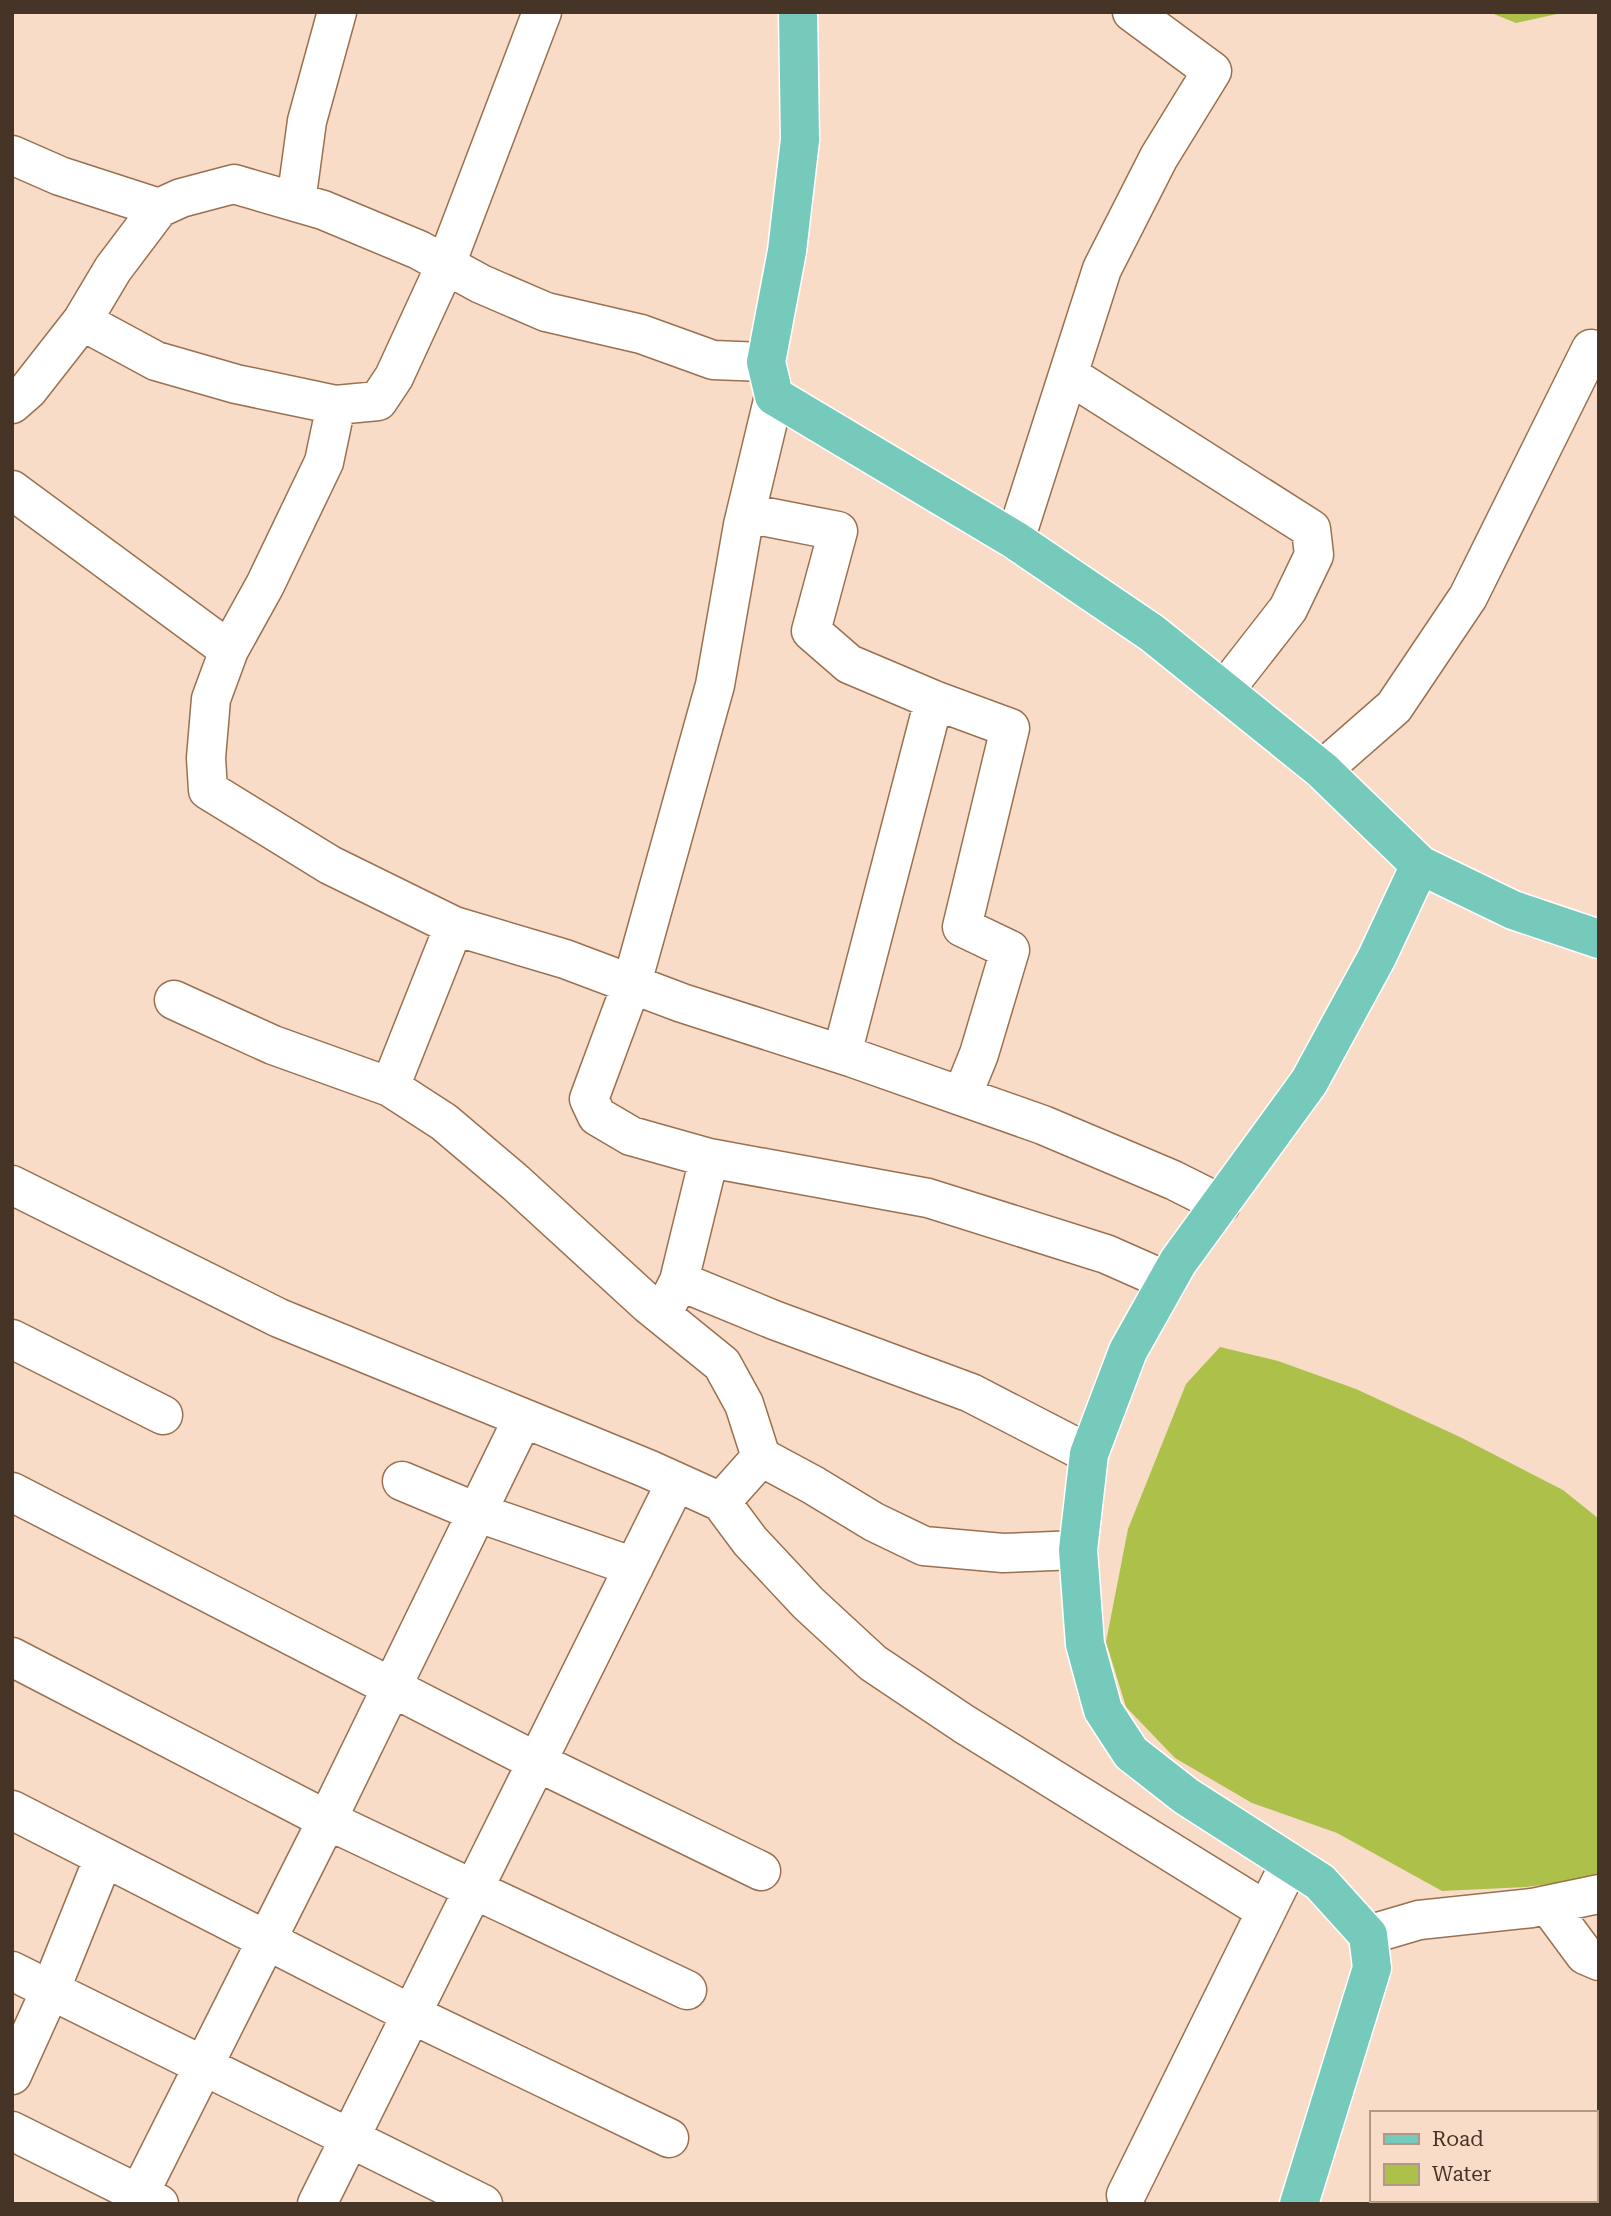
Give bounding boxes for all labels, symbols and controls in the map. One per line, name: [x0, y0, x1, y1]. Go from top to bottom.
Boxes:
legend: [1370, 2111, 1597, 2202]
text: Road: [1432, 2127, 1484, 2151]
text: Water: [1432, 2162, 1492, 2186]

